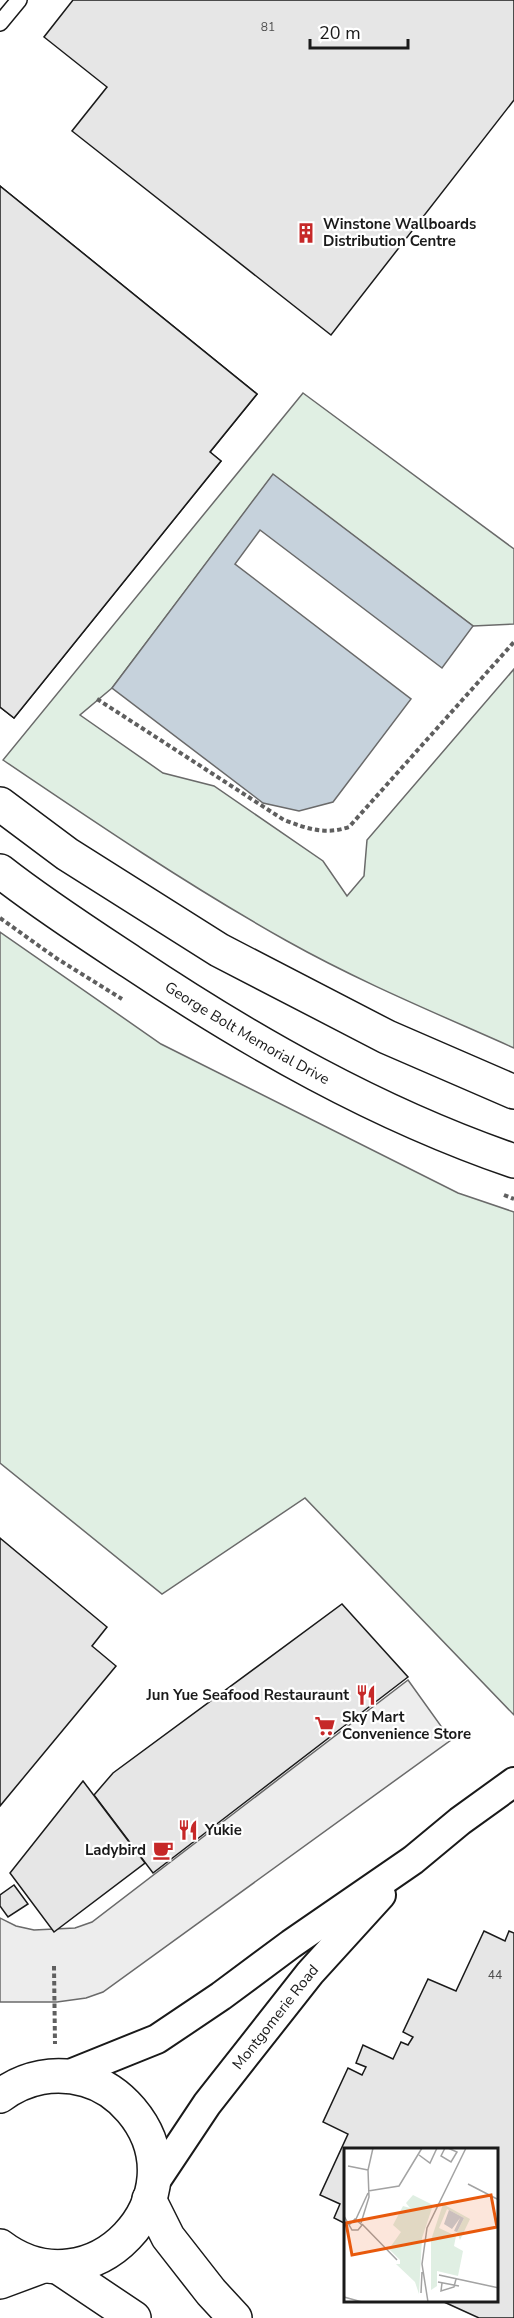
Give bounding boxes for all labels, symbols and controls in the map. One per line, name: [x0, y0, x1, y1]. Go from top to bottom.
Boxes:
scale bar: [310, 12, 408, 50]
house number: 81: [261, 19, 275, 35]
text: 20 m: [319, 21, 361, 45]
place label: Winstone Wallboards Distribution Centre: [323, 214, 476, 251]
building icon: Winstone Wallboards Distribution Centre: [294, 221, 318, 245]
street label: George Bolt Memorial Drive: [161, 977, 333, 1089]
restaurant icon: Jun Yue Seafood Restauraunt: [354, 1683, 378, 1707]
place label: Jun Yue Seafood Restauraunt: [145, 1685, 349, 1705]
place label: Sky Mart Convenience Store: [342, 1707, 471, 1744]
supermarket icon: Sky Mart Convenience Store: [313, 1714, 337, 1738]
restaurant icon: Yukie: [176, 1818, 200, 1842]
place label: Yukie: [204, 1820, 242, 1840]
cafe icon: Ladybird: [151, 1838, 175, 1862]
place label: Ladybird: [85, 1840, 146, 1860]
street label: Montgomerie Road: [228, 1960, 323, 2074]
house number: 44: [488, 1967, 502, 1983]
inset map: [344, 2148, 499, 2303]

